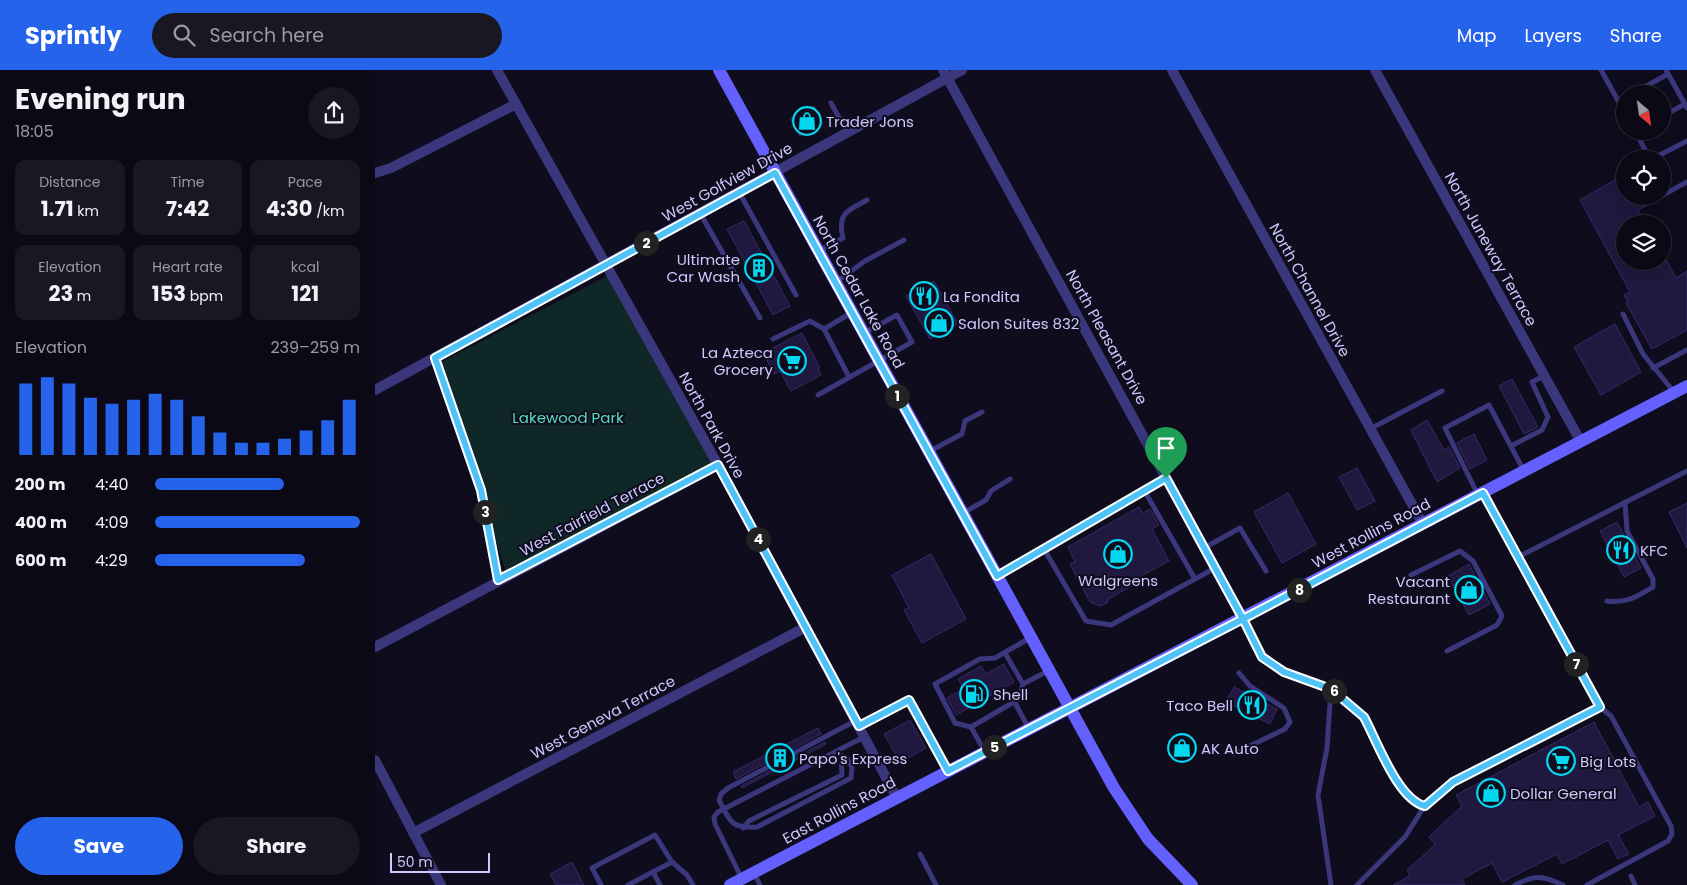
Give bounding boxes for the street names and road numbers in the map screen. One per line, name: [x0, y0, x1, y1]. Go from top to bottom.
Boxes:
street label: West Golfview Drive: [658, 137, 796, 227]
street label: North Juneway Terrace: [1440, 168, 1542, 330]
street label: North Cedar Lake Road: [808, 212, 910, 372]
street label: North Channel Drive: [1264, 219, 1356, 361]
street label: North Pleasant Drive: [1061, 266, 1153, 408]
street label: North Park Drive: [674, 368, 750, 482]
street label: West Fairfield Terrace: [516, 467, 668, 561]
street label: West Rollins Road: [1308, 493, 1434, 573]
street label: West Geneva Terrace: [527, 670, 679, 764]
street label: East Rollins Road: [779, 771, 899, 849]

